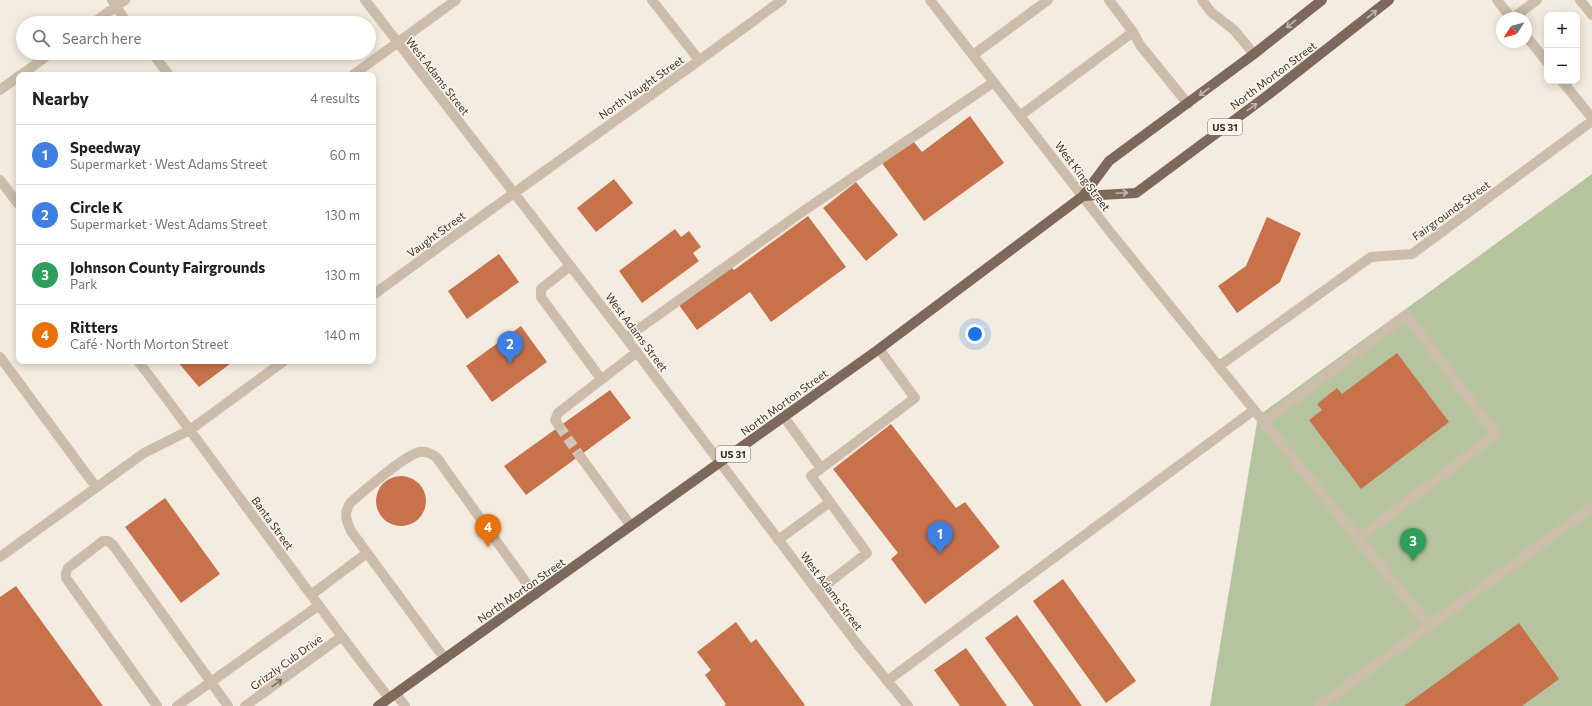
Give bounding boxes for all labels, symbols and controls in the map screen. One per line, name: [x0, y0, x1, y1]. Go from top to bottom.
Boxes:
one-way arrow: [1367, 9, 1378, 18]
north arrow: [1496, 12, 1532, 48]
map controls: [1544, 12, 1580, 84]
button: +: [1544, 12, 1580, 48]
search box: [16, 16, 376, 60]
one-way arrow: [1286, 20, 1297, 29]
icon: search: [30, 27, 52, 49]
text: Search here: [62, 29, 141, 47]
street label: West Adams Street: [404, 35, 473, 118]
street label: North Morton Street: [1227, 38, 1319, 112]
button: −: [1544, 48, 1580, 84]
street label: North Vaught Street: [596, 52, 687, 121]
text: Nearby: [32, 88, 89, 109]
one-way arrow: [1199, 88, 1210, 96]
text: 4 results: [310, 90, 360, 106]
one-way arrow: [1246, 103, 1257, 111]
road number: US 31: [1208, 119, 1242, 135]
text: Speedway: [70, 138, 141, 156]
street label: West King Street: [1053, 139, 1114, 214]
text: 1: [42, 147, 48, 163]
text: 60 m: [330, 147, 360, 163]
text: Supermarket · West Adams Street: [70, 156, 267, 172]
street label: Fairgrounds Street: [1410, 177, 1493, 243]
one-way arrow: [1115, 190, 1128, 197]
text: Circle K: [70, 198, 123, 216]
text: 2: [41, 207, 49, 223]
text: 130 m: [325, 207, 360, 223]
street label: Vaught Street: [404, 208, 468, 259]
text: Supermarket · West Adams Street: [70, 216, 267, 232]
text: Johnson County Fairgrounds: [70, 258, 265, 276]
text: 3: [41, 267, 49, 283]
text: 130 m: [325, 267, 360, 283]
text: Park: [70, 276, 97, 292]
street label: West Adams Street: [603, 290, 671, 374]
text: Ritters: [70, 318, 118, 336]
your location: [965, 324, 985, 344]
text: 4: [41, 327, 49, 343]
text: 140 m: [324, 327, 360, 343]
pin: 2: [497, 331, 523, 364]
text: Café · North Morton Street: [70, 336, 229, 352]
street label: North Morton Street: [738, 366, 830, 438]
road number: US 31: [716, 446, 750, 462]
street label: Banta Street: [249, 494, 297, 553]
pin: 4: [475, 514, 501, 547]
pin: 1: [927, 521, 953, 554]
pin: 3: [1400, 528, 1426, 561]
street label: West Adams Street: [798, 549, 866, 633]
street label: North Morton Street: [475, 555, 568, 625]
street label: Grizzly Cub Drive: [248, 631, 325, 692]
one-way arrow: [271, 679, 282, 687]

